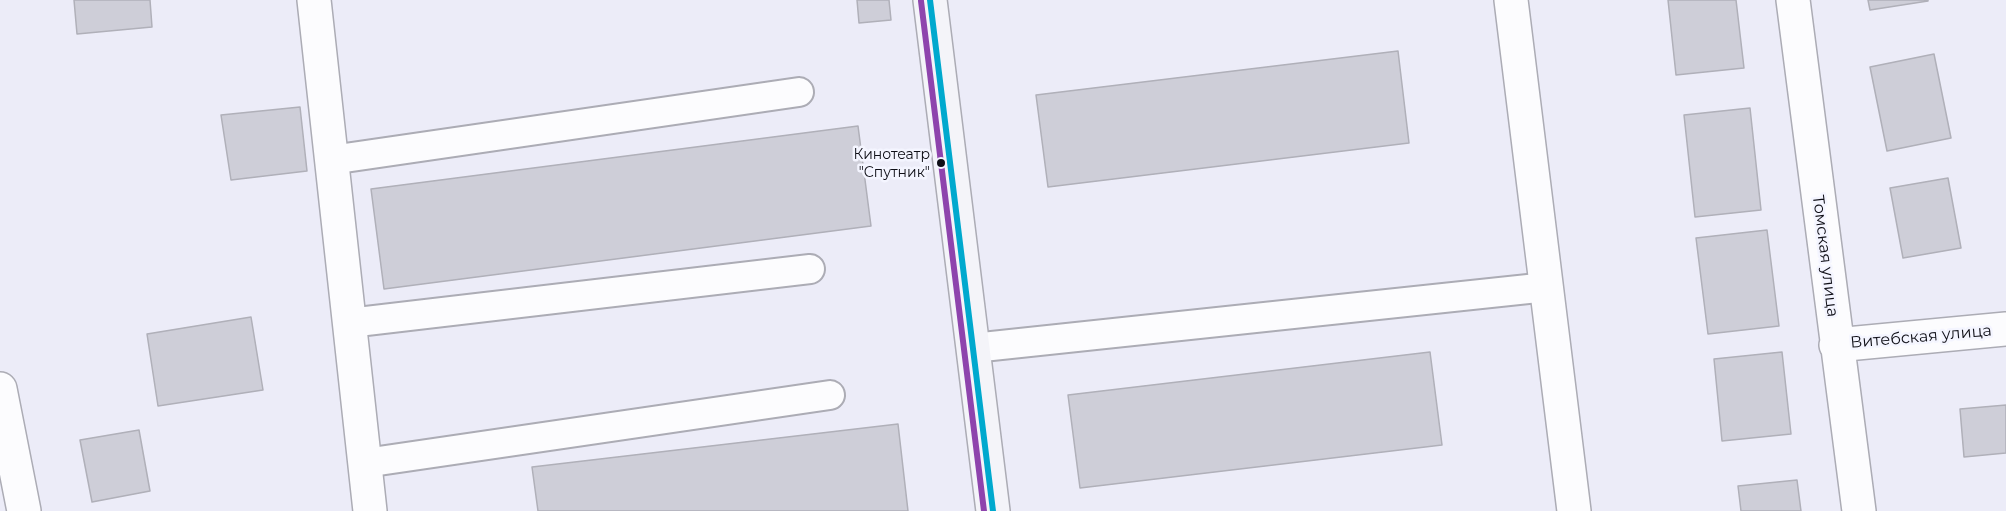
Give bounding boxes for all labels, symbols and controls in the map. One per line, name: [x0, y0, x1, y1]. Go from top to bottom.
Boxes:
place label: Кинотеатр "Спутник": [853, 147, 930, 180]
marker: Кинотеатр "Спутник": [935, 157, 947, 169]
street label: Томская улица: [1808, 194, 1842, 318]
street label: Витебская улица: [1849, 321, 1993, 353]

